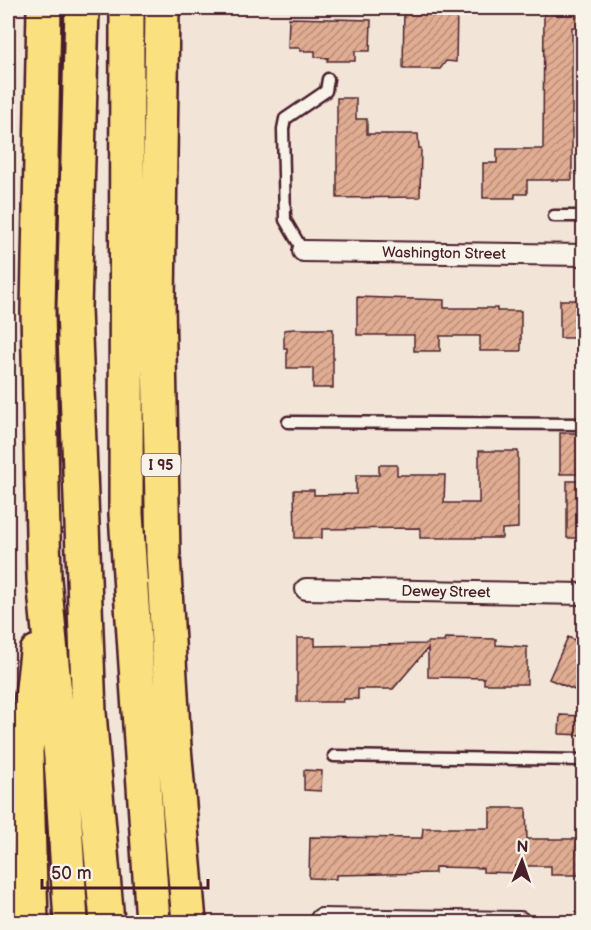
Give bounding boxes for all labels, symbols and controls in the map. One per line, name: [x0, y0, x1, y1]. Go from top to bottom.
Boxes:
street label: Washington Street: [382, 243, 506, 263]
road number: I 95: [142, 454, 180, 476]
street label: Dewey Street: [401, 581, 491, 602]
north arrow: [492, 831, 552, 891]
text: N: [516, 838, 529, 857]
scale bar: [42, 852, 208, 890]
text: 50 m: [51, 863, 92, 884]

